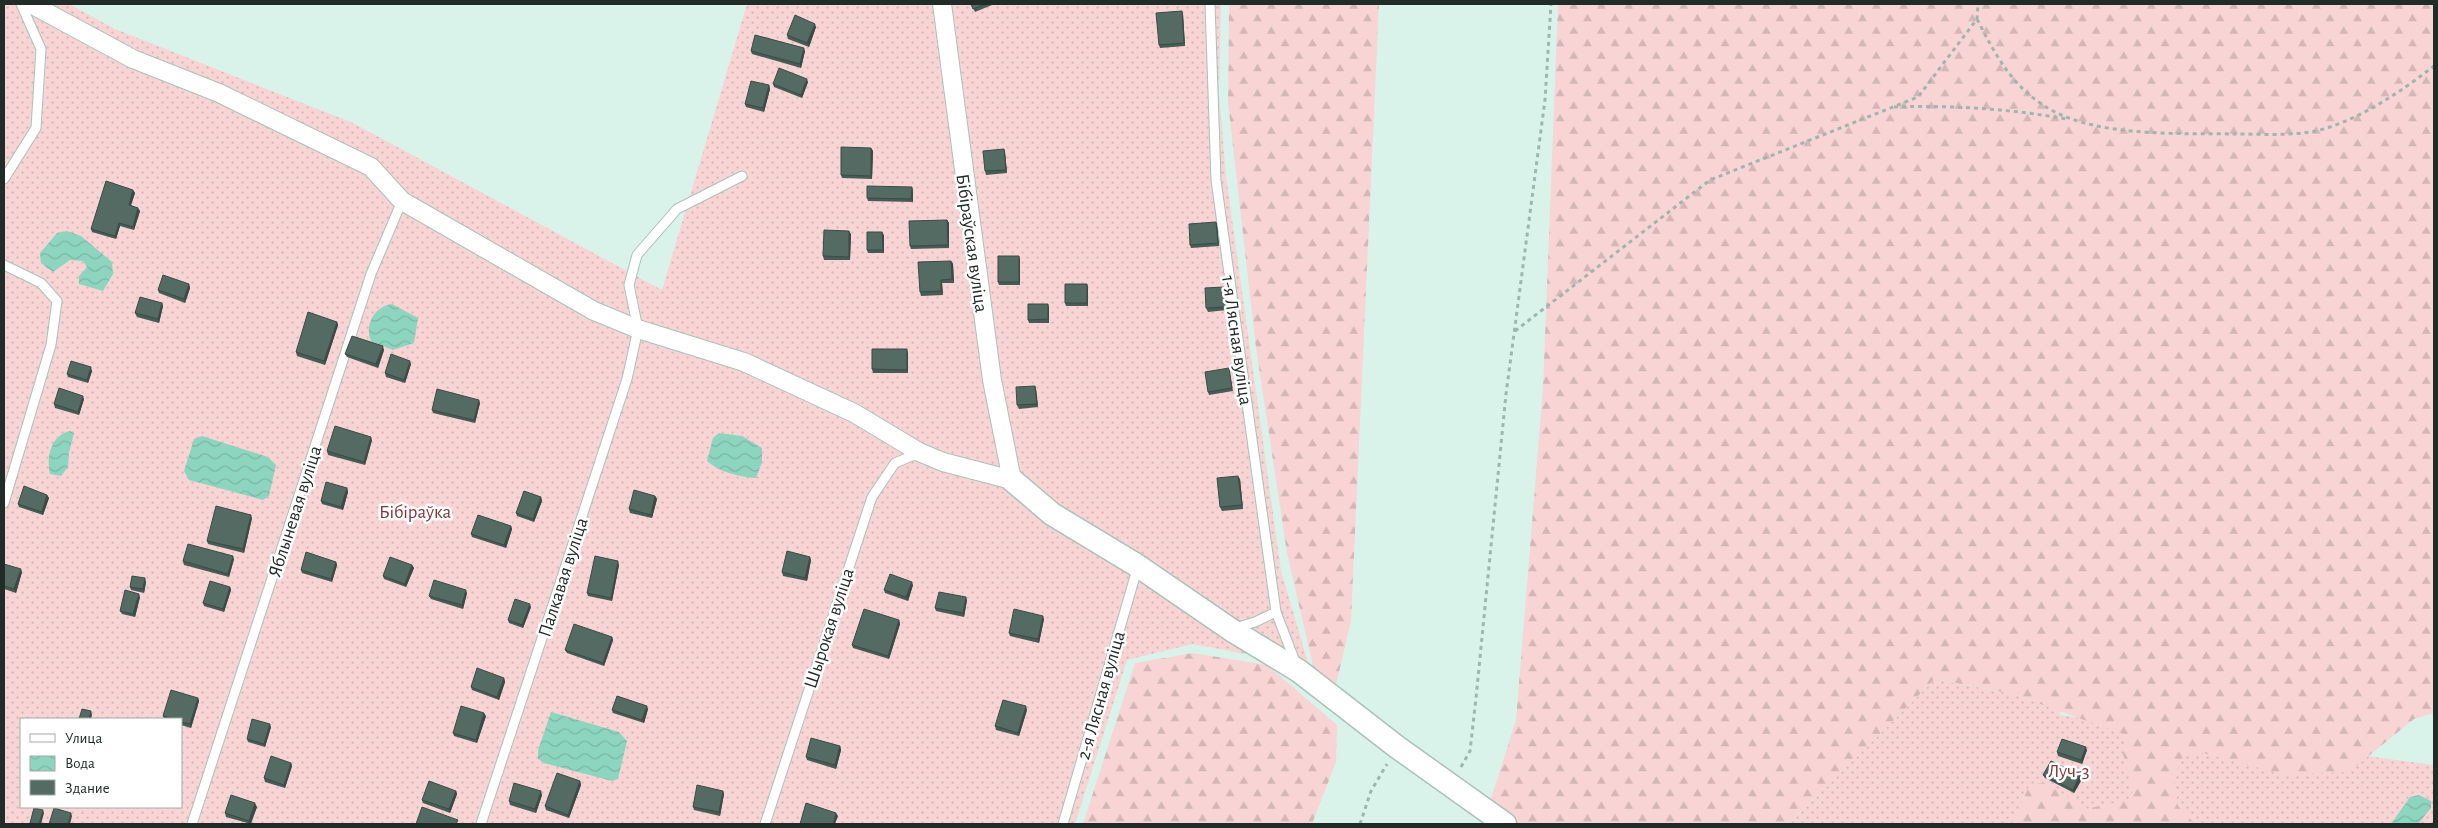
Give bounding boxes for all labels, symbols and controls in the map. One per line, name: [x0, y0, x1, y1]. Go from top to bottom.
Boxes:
street label: Бібіраўская вуліца: [952, 173, 991, 314]
street label: 1-я Лясная вуліца: [1218, 274, 1255, 407]
street label: Яблыневая вуліца: [265, 443, 326, 579]
park label: Бібіраўка: [379, 503, 451, 522]
street label: Палкавая вуліца: [535, 515, 592, 639]
street label: Шырокая вуліца: [801, 566, 858, 691]
street label: 2-я Лясная вуліца: [1074, 629, 1129, 762]
legend: [20, 718, 182, 808]
text: Улица: [65, 731, 102, 746]
text: Вода: [65, 756, 95, 771]
park label: Луч-3: [2048, 762, 2090, 781]
text: Здание: [65, 781, 110, 796]

